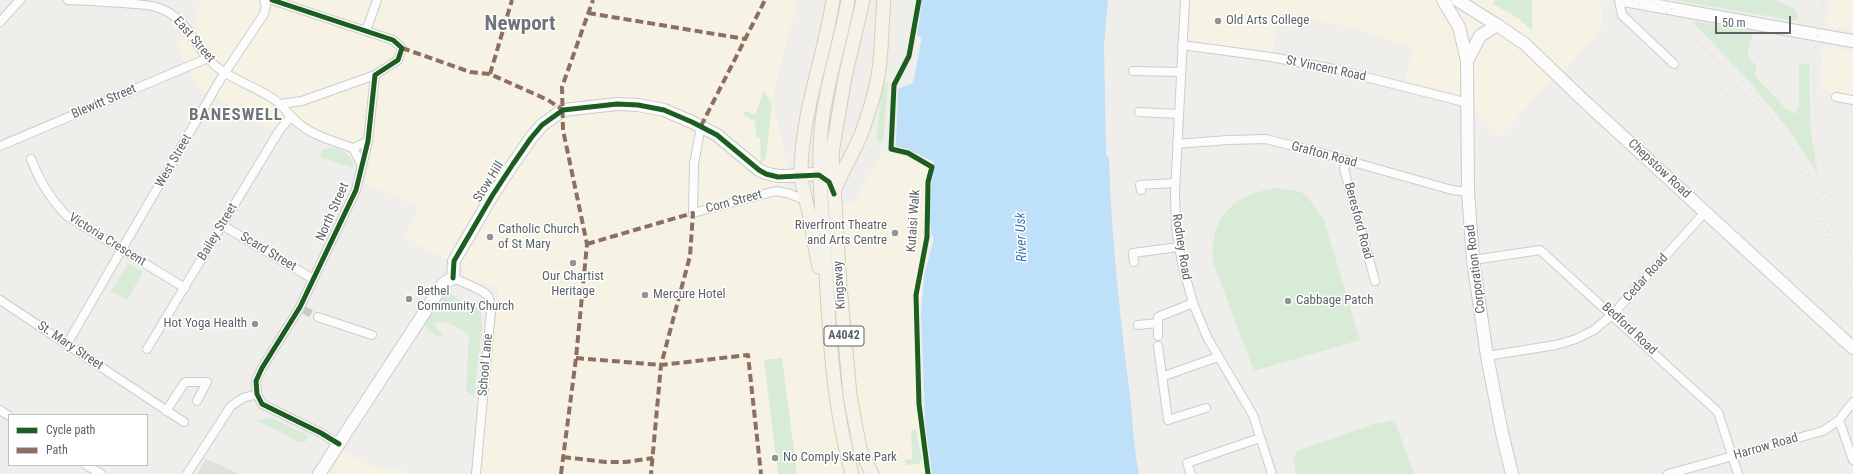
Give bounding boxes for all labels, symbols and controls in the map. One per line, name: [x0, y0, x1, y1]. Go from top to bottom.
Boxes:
scale bar: [1717, 8, 1793, 34]
district label: Newport: [485, 12, 555, 38]
place label: Old Arts College: [1226, 13, 1309, 29]
street label: East Street: [170, 14, 218, 66]
marker: Old Arts College: [1213, 16, 1223, 26]
text: 50 m: [1722, 16, 1746, 30]
street label: St Vincent Road: [1285, 53, 1367, 85]
street label: Blewitt Street: [69, 81, 139, 123]
district label: BANESWELL: [189, 106, 283, 126]
street label: West Street: [152, 132, 196, 190]
street label: Chepstow Road: [1624, 136, 1694, 202]
street label: Grafton Road: [1289, 139, 1359, 171]
street label: Stow Hill: [470, 159, 508, 205]
street label: North Street: [313, 180, 353, 244]
street label: Beresford Road: [1340, 181, 1376, 261]
street label: Corn Street: [704, 187, 764, 217]
street label: Kutaisi Walk: [904, 189, 924, 253]
street label: Bailey Street: [195, 200, 241, 264]
street label: Victoria Crescent: [65, 210, 149, 270]
water label: River Usk: [1013, 212, 1031, 262]
street label: Rodney Road: [1168, 213, 1194, 281]
place label: Riverfront Theatre and Arts Centre: [795, 218, 887, 249]
place label: Catholic Church of St Mary: [498, 222, 579, 253]
street label: Corporation Road: [1463, 224, 1489, 314]
marker: Riverfront Theatre and Arts Centre: [890, 228, 900, 238]
street label: Scard Street: [237, 229, 299, 275]
marker: Catholic Church of St Mary: [485, 232, 495, 242]
street label: Cedar Road: [1620, 251, 1672, 305]
marker: Our Chartist Heritage: [568, 258, 578, 268]
street label: Kingsway: [831, 260, 849, 310]
place label: Our Chartist Heritage: [542, 269, 604, 300]
place label: Bethel Community Church: [417, 284, 514, 315]
place label: Mercure Hotel: [653, 287, 725, 303]
marker: Mercure Hotel: [640, 290, 650, 300]
place label: Cabbage Patch: [1296, 293, 1374, 309]
marker: Bethel Community Church: [404, 294, 414, 304]
marker: Cabbage Patch: [1283, 296, 1293, 306]
street label: Bedford Road: [1598, 300, 1660, 358]
place label: Hot Yoga Health: [164, 316, 247, 332]
street label: St. Mary Street: [34, 318, 106, 374]
marker: Hot Yoga Health: [250, 319, 260, 329]
road number: A4042: [824, 326, 864, 346]
street label: School Lane: [475, 333, 497, 397]
legend: [8, 414, 148, 466]
text: Cycle path: [46, 423, 95, 437]
street label: Harrow Road: [1732, 430, 1800, 464]
text: Path: [46, 443, 68, 457]
place label: No Comply Skate Park: [783, 450, 897, 466]
marker: No Comply Skate Park: [770, 453, 780, 463]

